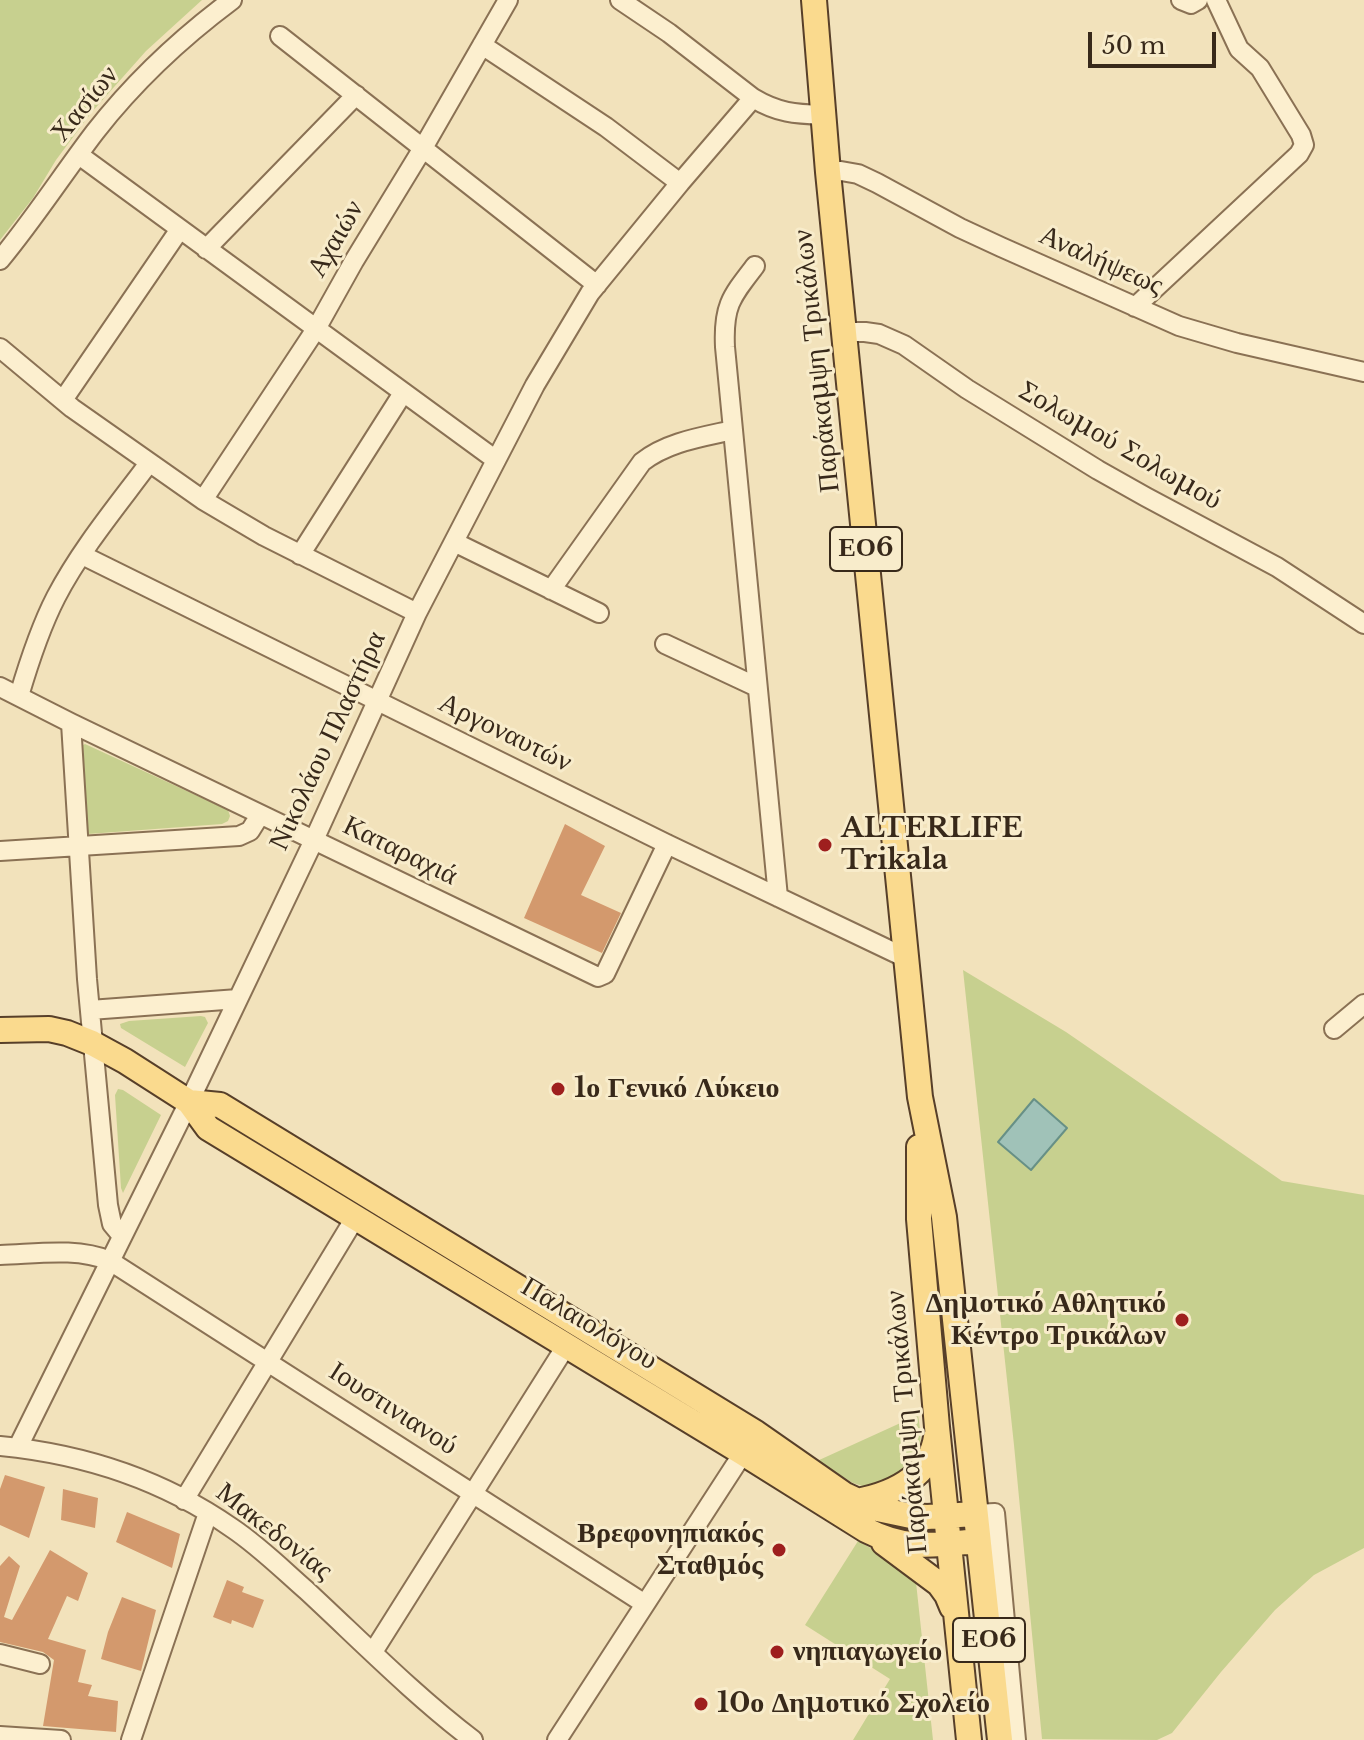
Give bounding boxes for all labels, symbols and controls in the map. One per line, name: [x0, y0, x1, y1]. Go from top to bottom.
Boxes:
scale bar: [1092, 16, 1220, 66]
text: 50 m: [1102, 31, 1165, 60]
street label: Χασίων: [44, 59, 126, 149]
street label: Αχαιών: [301, 194, 371, 284]
street label: Αναλήψεως: [1034, 219, 1168, 303]
street label: Παράκαμψη Τρικάλων: [786, 228, 848, 494]
street label: Σολωμού Σολωμού: [1013, 374, 1227, 518]
road number: ΕΟ6: [830, 527, 902, 571]
street label: Νικολάου Πλαστήρα: [263, 626, 393, 856]
street label: Αργοναυτών: [433, 686, 577, 780]
street label: Καταραχιά: [337, 809, 463, 893]
place label: ALTERLIFE Trikala: [841, 812, 1023, 878]
marker: ALTERLIFE Trikala: [816, 836, 834, 854]
place label: 1ο Γενικό Λύκειο: [574, 1072, 780, 1106]
marker: 1ο Γενικό Λύκειο: [549, 1080, 567, 1098]
street label: Παλαιολόγου: [515, 1270, 663, 1378]
place label: Δημοτικό Αθλητικό Κέντρο Τρικάλων: [926, 1287, 1166, 1353]
street label: Παράκαμψη Τρικάλων: [879, 1289, 935, 1555]
marker: Δημοτικό Αθλητικό Κέντρο Τρικάλων: [1173, 1311, 1191, 1329]
street label: Ιουστινιανού: [322, 1355, 464, 1463]
street label: Μακεδονίας: [209, 1476, 339, 1588]
place label: Βρεφονηπιακός Σταθμός: [577, 1517, 763, 1583]
marker: Βρεφονηπιακός Σταθμός: [770, 1541, 788, 1559]
road number: ΕΟ6: [953, 1618, 1025, 1662]
place label: νηπιαγωγείο: [793, 1635, 942, 1669]
marker: νηπιαγωγείο: [768, 1643, 786, 1661]
place label: 10ο Δημοτικό Σχολείο: [717, 1687, 990, 1721]
marker: 10ο Δημοτικό Σχολείο: [692, 1695, 710, 1713]

